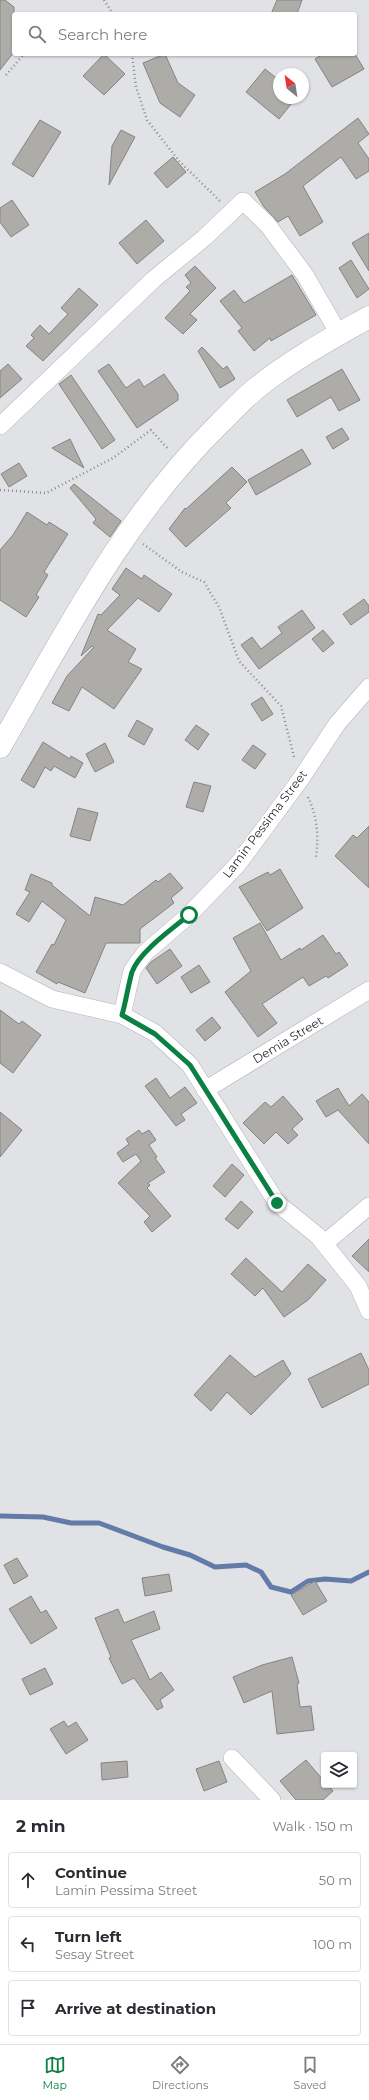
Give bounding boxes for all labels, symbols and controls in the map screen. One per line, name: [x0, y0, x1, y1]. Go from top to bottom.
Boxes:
search box: [12, 12, 357, 56]
icon: search: [26, 23, 48, 45]
text: Search here: [58, 25, 147, 44]
north arrow: [273, 68, 309, 104]
street label: Lamin Pessima Street: [219, 767, 310, 881]
route start: [180, 906, 198, 924]
street label: Demia Street: [250, 1013, 326, 1067]
route end: [268, 1194, 286, 1212]
map controls: [321, 1752, 357, 1788]
button: layers: [321, 1752, 357, 1788]
text: 2 min: [16, 1816, 66, 1836]
text: Walk · 150 m: [272, 1818, 353, 1834]
text: Continue: [55, 1863, 127, 1882]
icon: ahead: [17, 1869, 39, 1891]
text: 50 m: [319, 1872, 352, 1888]
text: Lamin Pessima Street: [55, 1882, 197, 1898]
text: Turn left: [55, 1927, 122, 1946]
icon: left: [17, 1933, 39, 1955]
text: 100 m: [313, 1936, 352, 1952]
text: Sesay Street: [55, 1946, 134, 1962]
icon: arrive: [17, 1997, 39, 2019]
text: Arrive at destination: [55, 1999, 216, 2018]
tab: Map: [43, 2054, 67, 2092]
tab: Directions: [152, 2054, 208, 2092]
tab: Saved: [293, 2054, 326, 2092]

